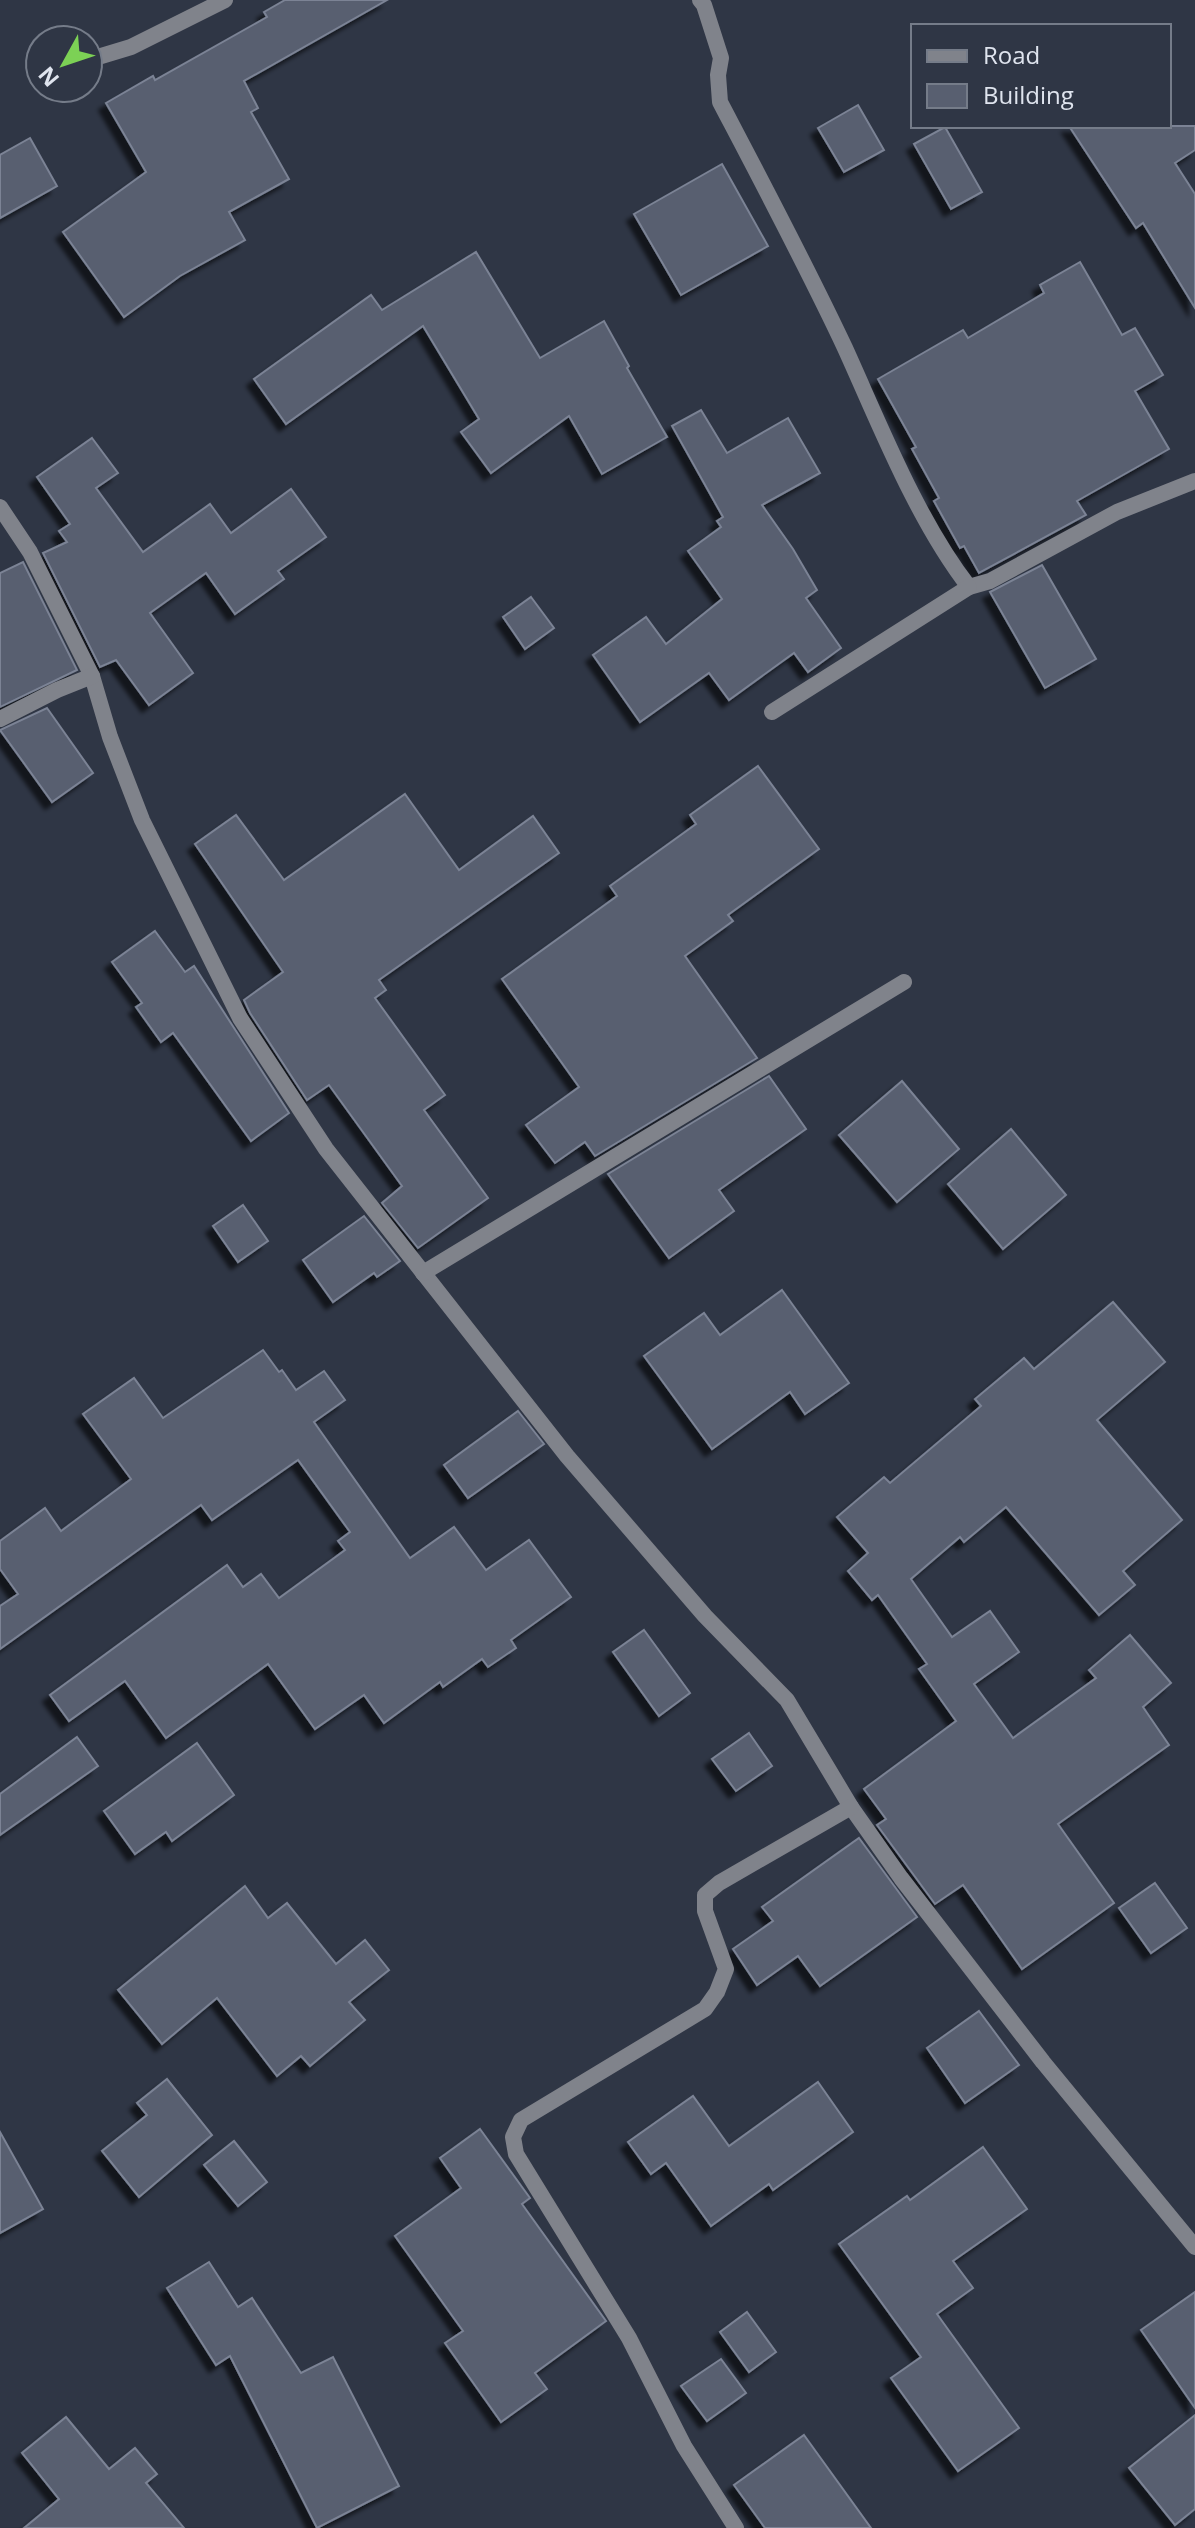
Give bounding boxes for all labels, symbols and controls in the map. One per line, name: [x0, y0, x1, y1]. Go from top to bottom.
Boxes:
north arrow: [24, 24, 104, 104]
legend: [911, 24, 1171, 128]
text: Road: [983, 38, 1040, 71]
text: N: [31, 61, 65, 94]
text: Building: [983, 78, 1074, 111]

